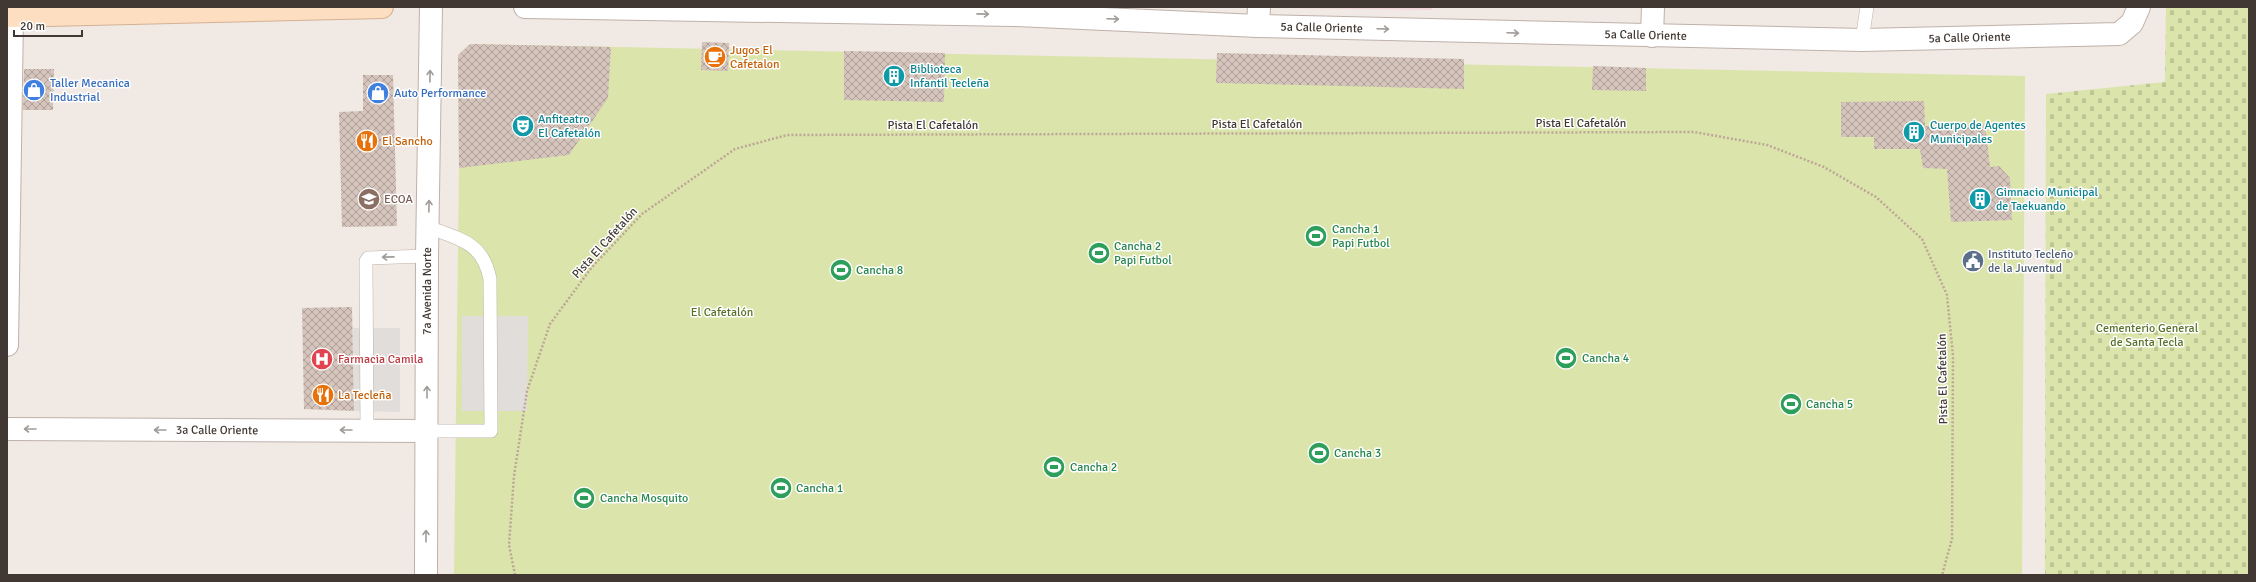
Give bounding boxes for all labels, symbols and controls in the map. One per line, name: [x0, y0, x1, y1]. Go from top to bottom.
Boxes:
one-way arrow: [976, 11, 989, 18]
scale bar: [14, 12, 82, 38]
one-way arrow: [1106, 16, 1119, 23]
text: 20 m: [20, 19, 45, 34]
street label: 5a Calle Oriente: [1280, 19, 1363, 36]
one-way arrow: [1376, 25, 1389, 33]
street label: 5a Calle Oriente: [1604, 27, 1687, 43]
one-way arrow: [1506, 29, 1519, 36]
street label: 5a Calle Oriente: [1928, 29, 2011, 46]
place label: Jugos El Cafetalon: [730, 43, 780, 72]
cafe icon: Jugos El Cafetalon: [702, 44, 728, 70]
place label: Biblioteca Infantil Tecleña: [910, 62, 989, 91]
building icon: Biblioteca Infantil Tecleña: [881, 63, 907, 89]
one-way arrow: [427, 70, 434, 83]
place label: Taller Mecanica Industrial: [50, 76, 130, 105]
shop icon: Taller Mecanica Industrial: [21, 77, 47, 103]
shop icon: Auto Performance: [365, 80, 391, 106]
place label: Auto Performance: [394, 86, 486, 101]
place label: Anfiteatro El Cafetalón: [538, 112, 601, 141]
theatre icon: Anfiteatro El Cafetalón: [510, 113, 536, 139]
street label: Pista El Cafetalón: [1536, 116, 1626, 131]
street label: Pista El Cafetalón: [1212, 117, 1302, 132]
street label: Pista El Cafetalón: [888, 118, 978, 133]
place label: Cuerpo de Agentes Municipales: [1930, 118, 2026, 147]
building icon: Cuerpo de Agentes Municipales: [1901, 119, 1927, 145]
restaurant icon: El Sancho: [354, 128, 380, 154]
place label: El Sancho: [382, 134, 433, 149]
place label: Gimnacio Municipal de Taekuando: [1996, 185, 2099, 214]
school or university icon: ECOA: [356, 186, 382, 212]
building icon: Gimnacio Municipal de Taekuando: [1967, 186, 1993, 212]
place label: ECOA: [384, 192, 414, 207]
one-way arrow: [425, 200, 432, 213]
street label: Pista El Cafetalón: [569, 204, 641, 282]
place label: Cancha 1 Papi Futbol: [1332, 222, 1390, 251]
sports icon: Cancha 1 Papi Futbol: [1303, 223, 1329, 249]
place label: Cancha 2 Papi Futbol: [1114, 239, 1172, 268]
sports icon: Cancha 2 Papi Futbol: [1086, 240, 1112, 266]
street label: 7a Avenida Norte: [419, 247, 435, 335]
place label: Instituto Tecleño de la Juventud: [1988, 247, 2073, 276]
public building icon: Instituto Tecleño de la Juventud: [1960, 248, 1986, 274]
one-way arrow: [382, 254, 395, 261]
sports icon: Cancha 8: [828, 257, 854, 283]
place label: Cancha 8: [856, 263, 903, 278]
park label: El Cafetalón: [691, 305, 753, 320]
park label: Cementerio General de Santa Tecla: [2096, 321, 2199, 350]
street label: Pista El Cafetalón: [1935, 333, 1951, 425]
sports icon: Cancha 4: [1553, 345, 1579, 371]
hospital icon: Farmacia Camila: [309, 346, 335, 372]
place label: Cancha 4: [1582, 351, 1630, 366]
place label: Farmacia Camila: [338, 352, 423, 367]
restaurant icon: La Tecleña: [310, 382, 336, 408]
one-way arrow: [423, 386, 431, 399]
place label: La Tecleña: [338, 388, 391, 403]
sports icon: Cancha 5: [1778, 391, 1804, 417]
place label: Cancha 5: [1806, 397, 1853, 412]
street label: 3a Calle Oriente: [176, 422, 258, 438]
one-way arrow: [24, 425, 37, 433]
one-way arrow: [154, 426, 167, 434]
one-way arrow: [340, 426, 353, 434]
sports icon: Cancha 3: [1306, 440, 1332, 466]
place label: Cancha 3: [1334, 446, 1381, 461]
sports icon: Cancha 2: [1041, 454, 1067, 480]
place label: Cancha 2: [1070, 460, 1117, 475]
sports icon: Cancha 1: [768, 475, 794, 501]
place label: Cancha 1: [796, 481, 843, 496]
sports icon: Cancha Mosquito: [571, 485, 597, 511]
place label: Cancha Mosquito: [600, 491, 688, 506]
one-way arrow: [422, 530, 430, 543]

